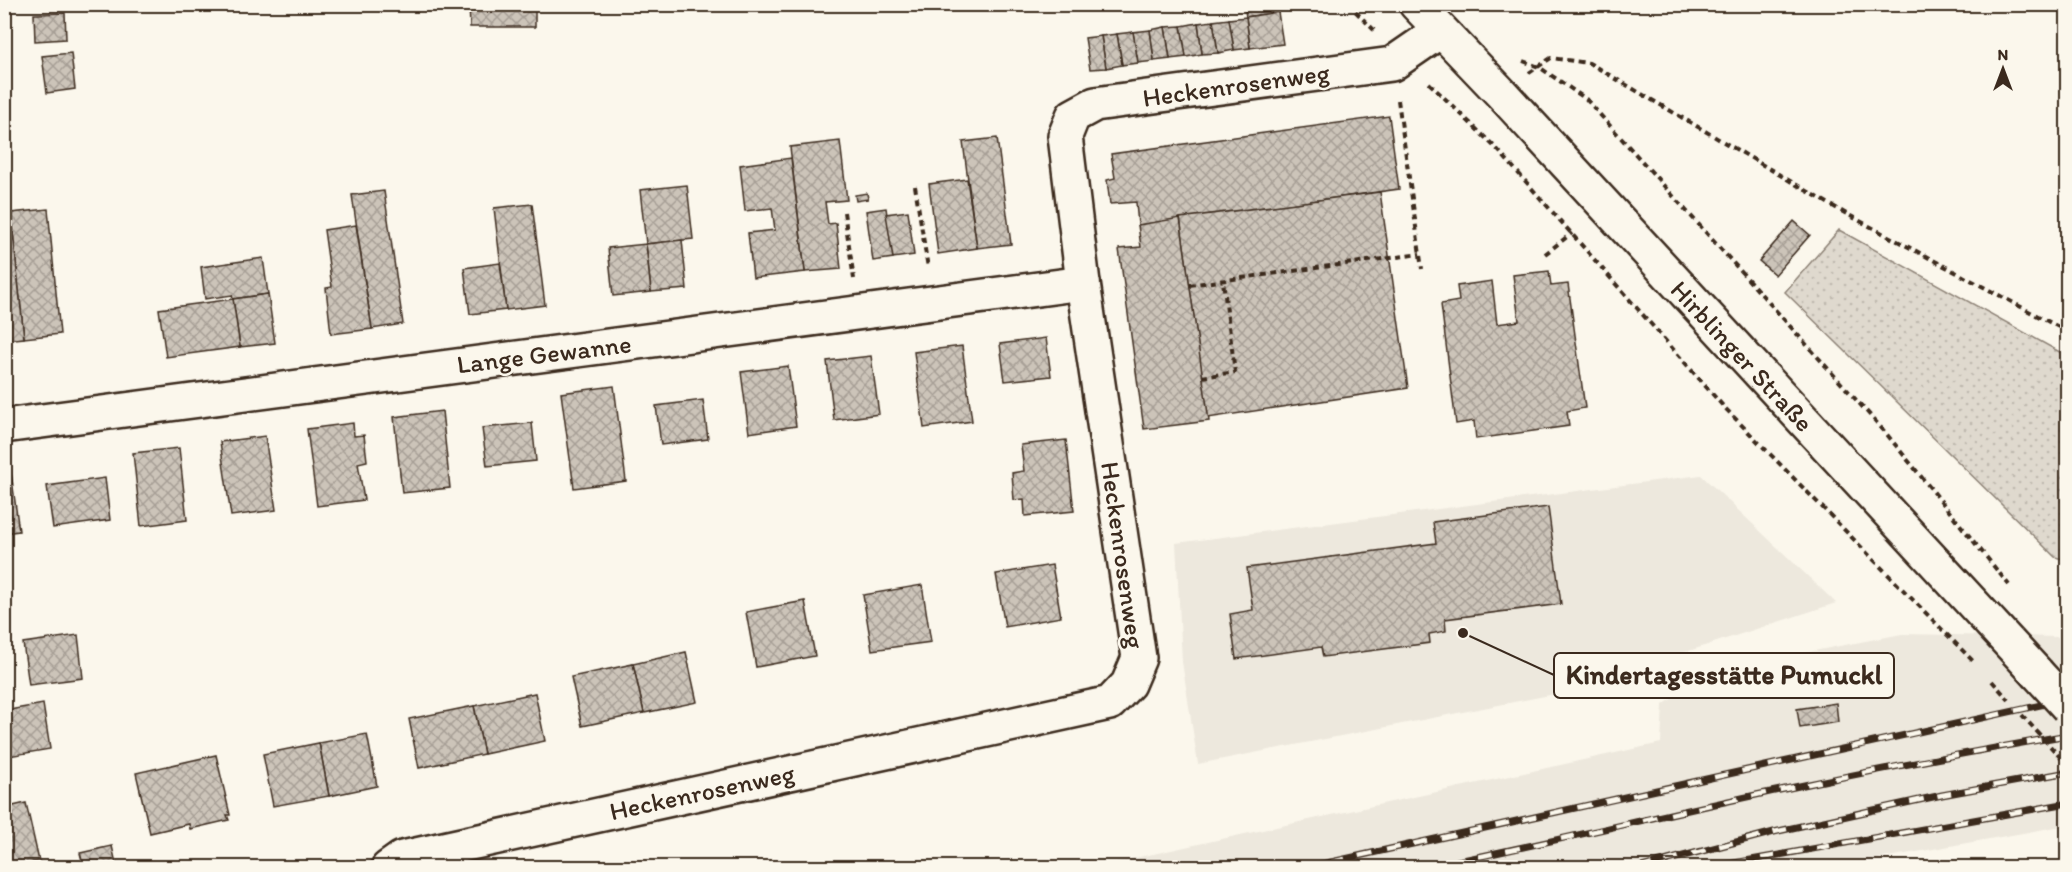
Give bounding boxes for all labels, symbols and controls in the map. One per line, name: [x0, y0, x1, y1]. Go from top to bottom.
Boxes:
north arrow: [1973, 39, 2033, 99]
text: N: [1998, 45, 2008, 64]
street label: Heckenrosenweg: [1140, 56, 1332, 114]
street label: Hirblinger Straße: [1664, 274, 1820, 438]
street label: Lange Gewanne: [455, 327, 633, 381]
street label: Heckenrosenweg: [1094, 459, 1152, 651]
callout: Kindertagesstätte Pumuckl: [1554, 653, 1894, 698]
text: Kindertagesstätte Pumuckl: [1566, 658, 1883, 691]
street label: Heckenrosenweg: [607, 757, 798, 827]

